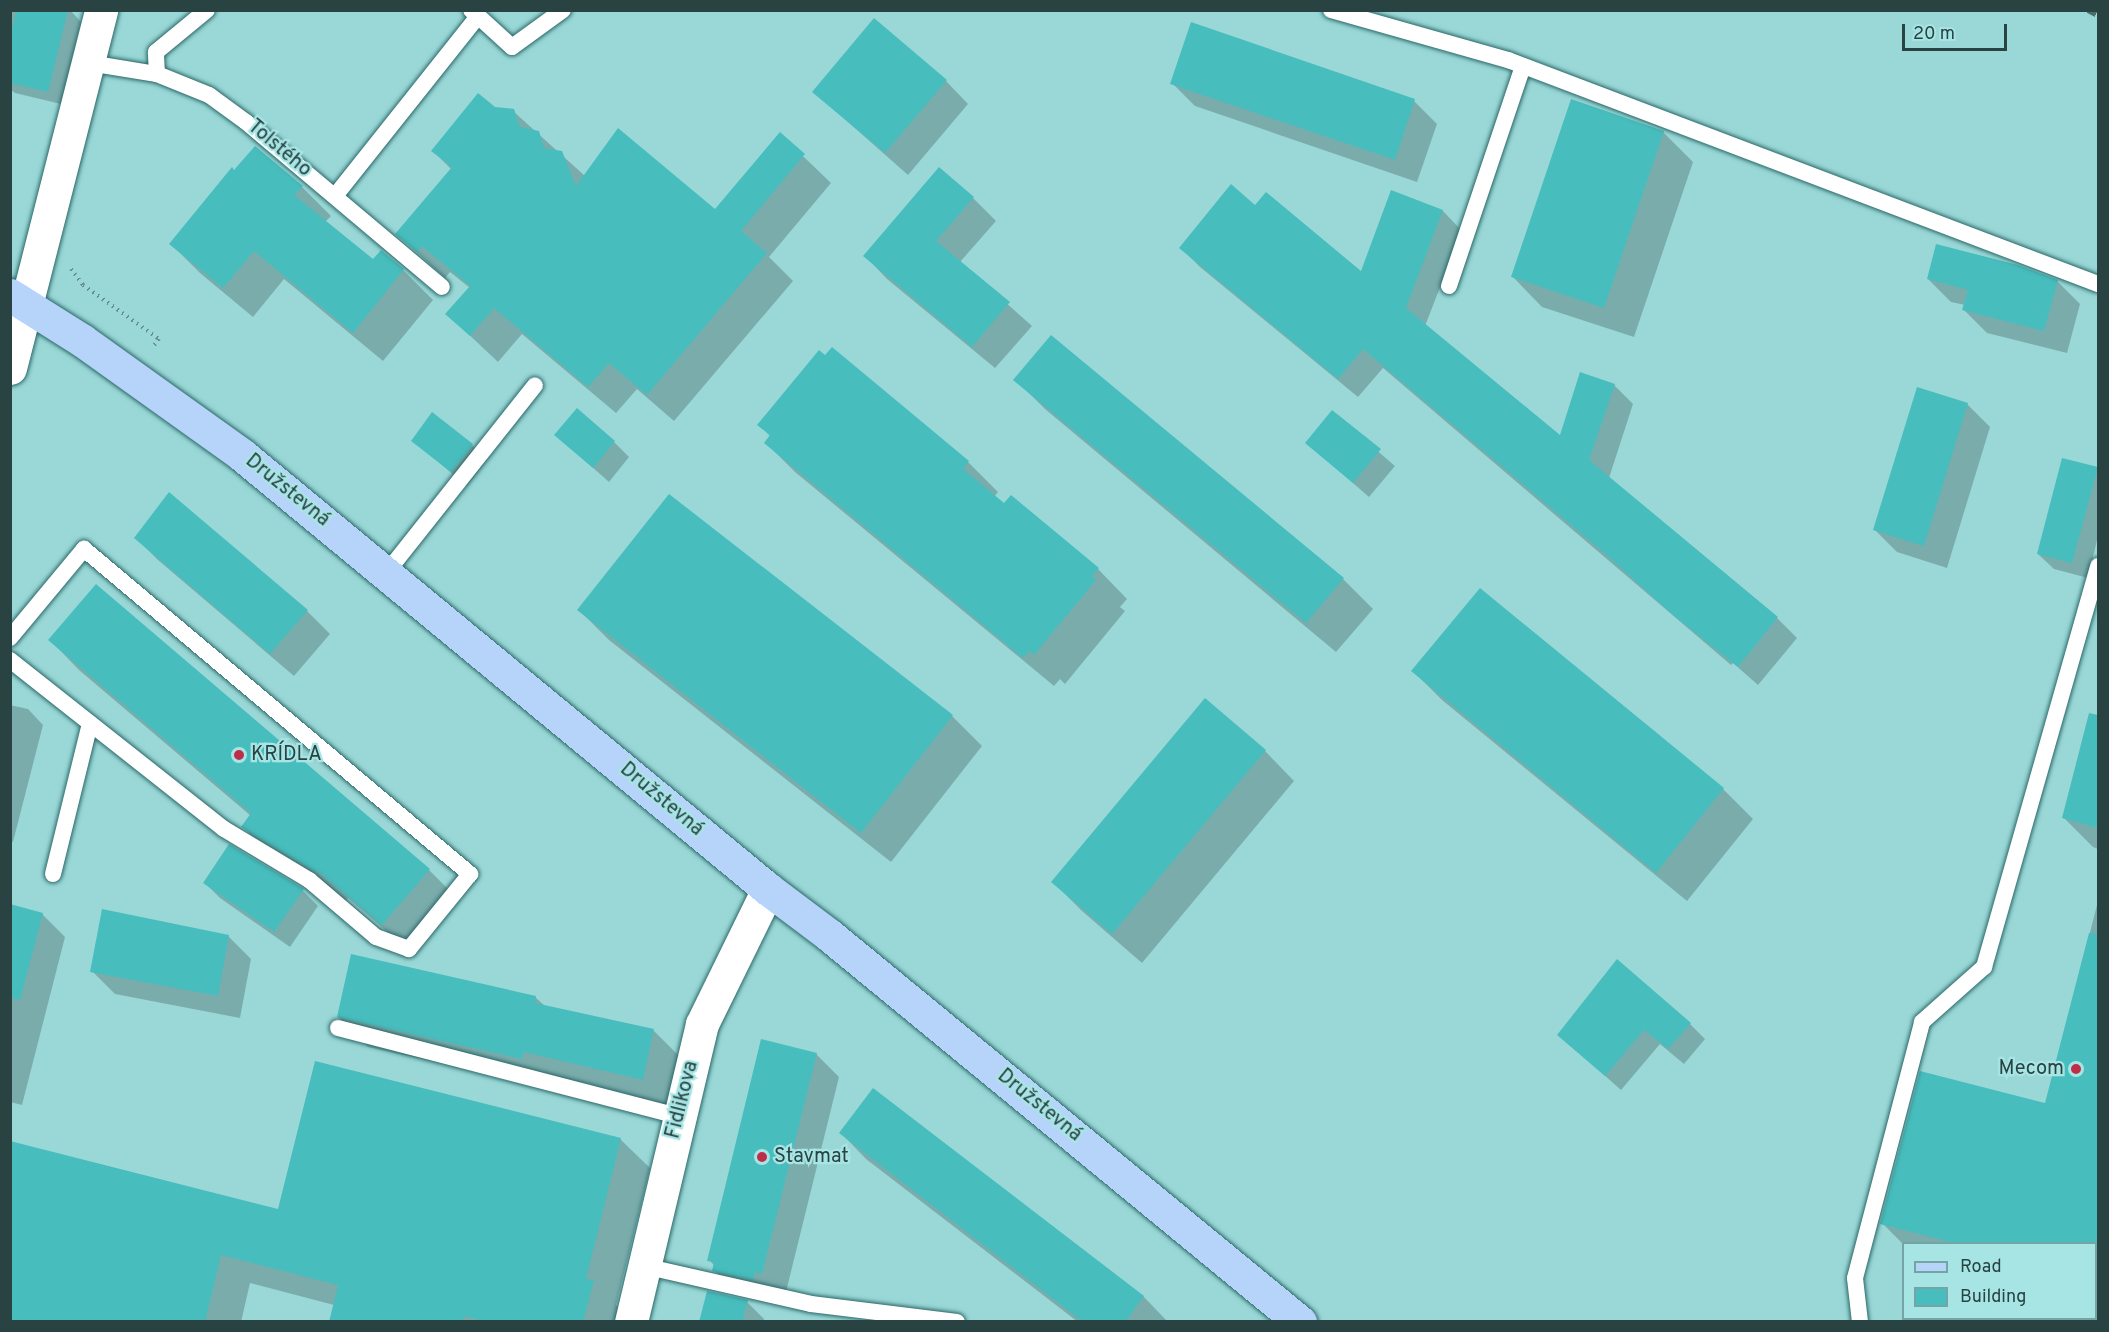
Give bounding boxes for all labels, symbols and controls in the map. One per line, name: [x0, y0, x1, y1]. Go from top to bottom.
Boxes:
scale bar: [1905, 12, 2010, 50]
text: 20 m: [1913, 23, 1955, 46]
street label: Tolstého: [242, 115, 316, 183]
street label: Družstevná: [240, 450, 334, 532]
place label: KRÍDLA: [251, 743, 322, 767]
marker: KRÍDLA: [232, 748, 246, 762]
street label: Družstevná: [614, 758, 708, 842]
place label: Mecom: [1999, 1057, 2064, 1081]
street label: Fidlikova: [662, 1059, 704, 1141]
marker: Mecom: [2069, 1062, 2083, 1076]
street label: Družstevná: [992, 1065, 1086, 1147]
place label: Stavmat: [774, 1145, 849, 1169]
marker: Stavmat: [755, 1150, 769, 1164]
legend: [1902, 1242, 2097, 1320]
text: Road: [1960, 1256, 2002, 1279]
text: Building: [1960, 1286, 2026, 1309]

